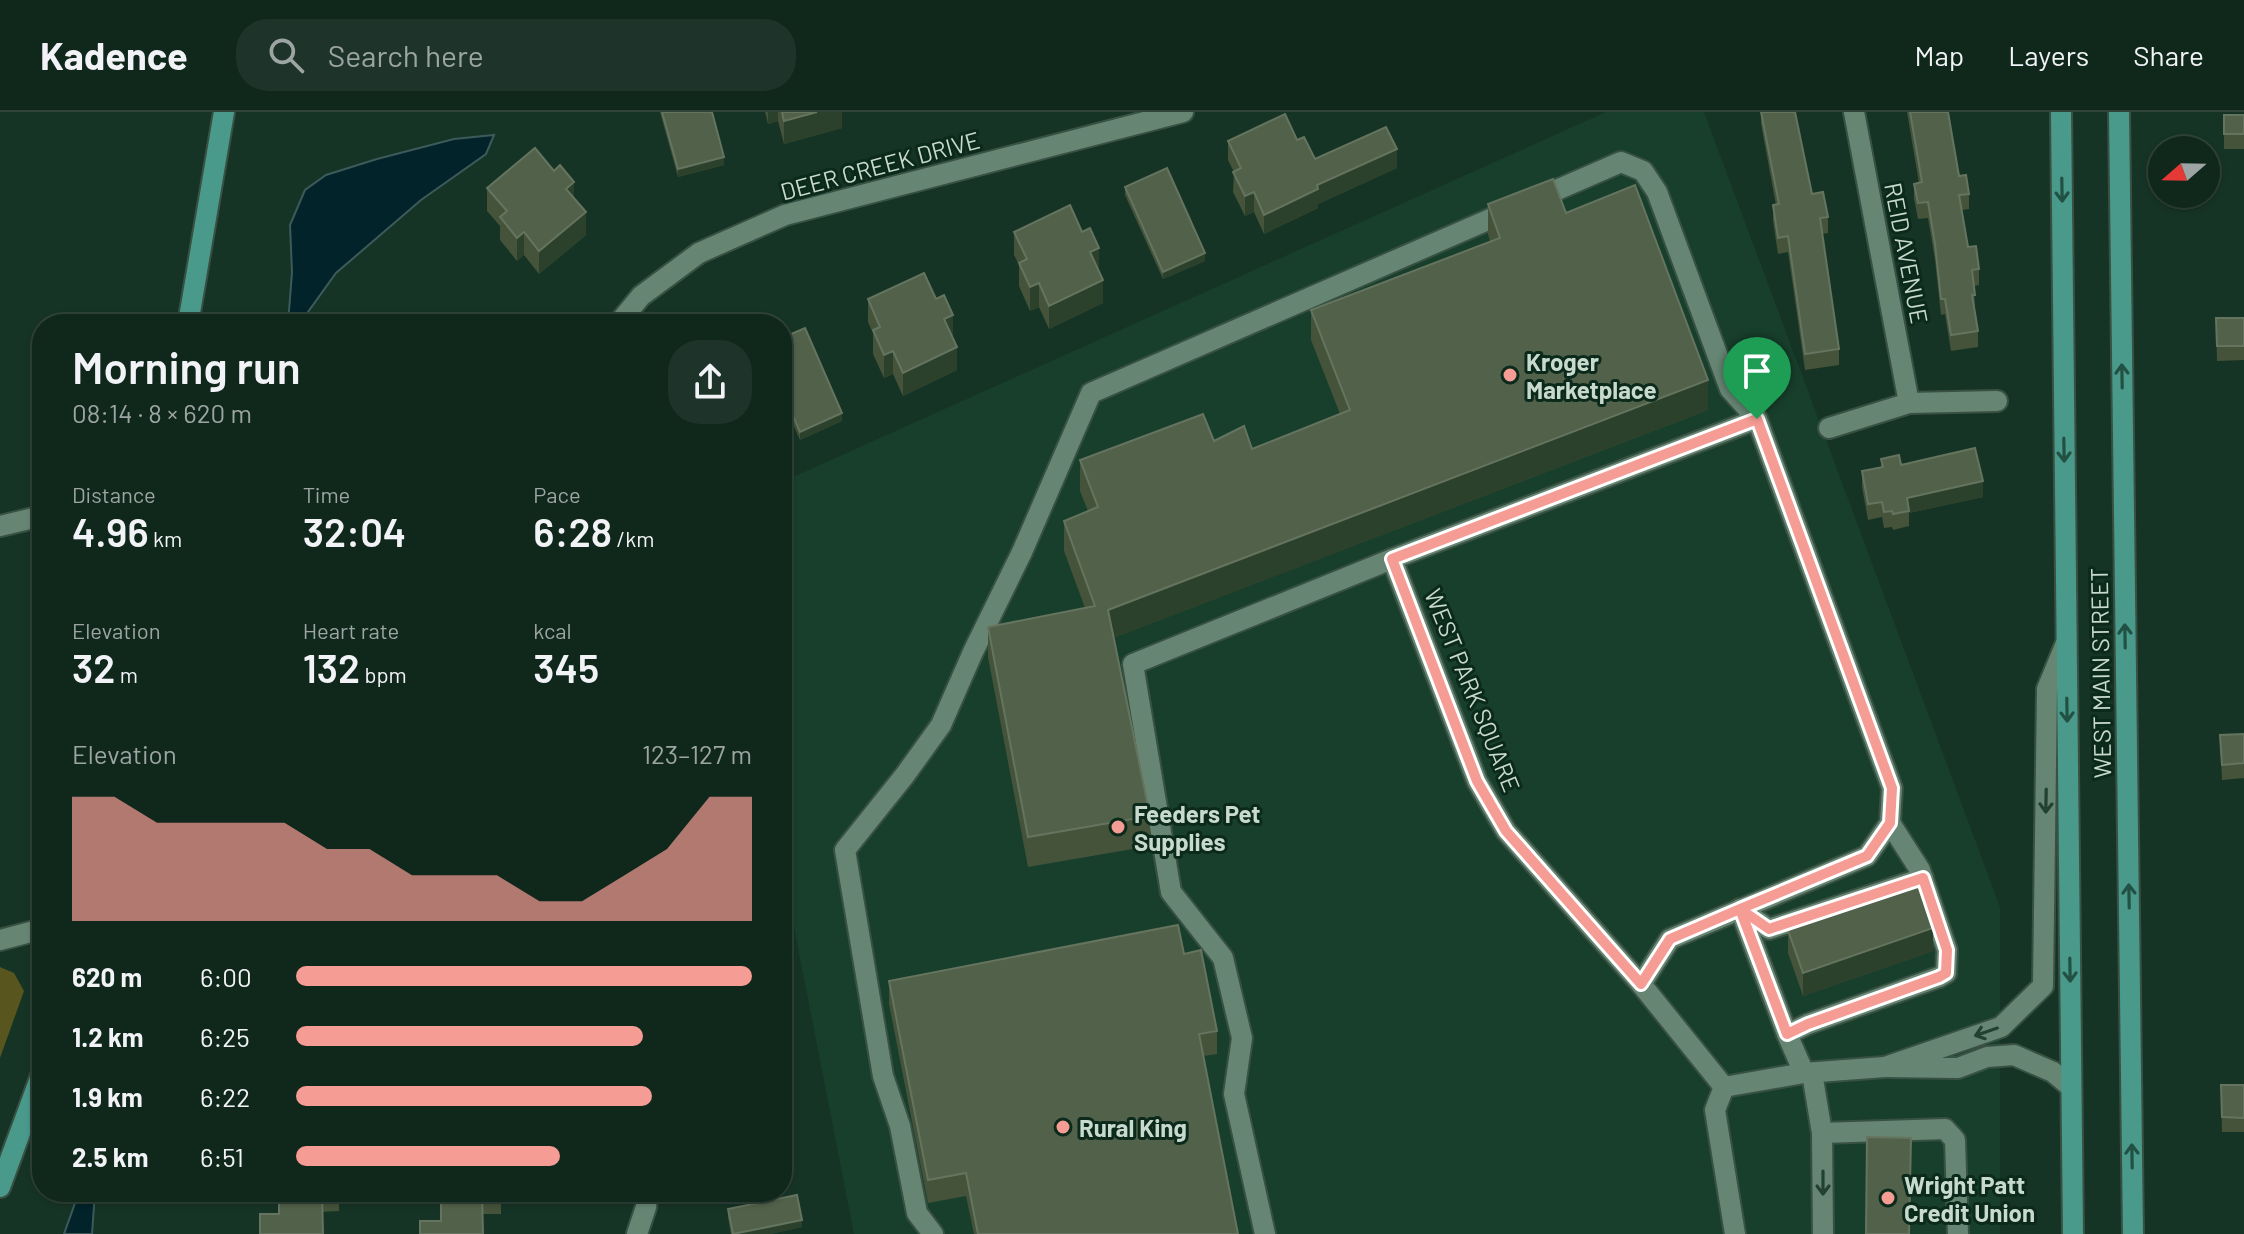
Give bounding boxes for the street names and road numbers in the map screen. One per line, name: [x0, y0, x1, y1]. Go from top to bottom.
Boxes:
street label: DEER CREEK DRIVE: [777, 124, 983, 206]
street label: REID AVENUE: [1879, 180, 1935, 326]
street label: WEST MAIN STREET: [2084, 567, 2116, 779]
street label: WEST PARK SQUARE: [1419, 584, 1527, 796]

